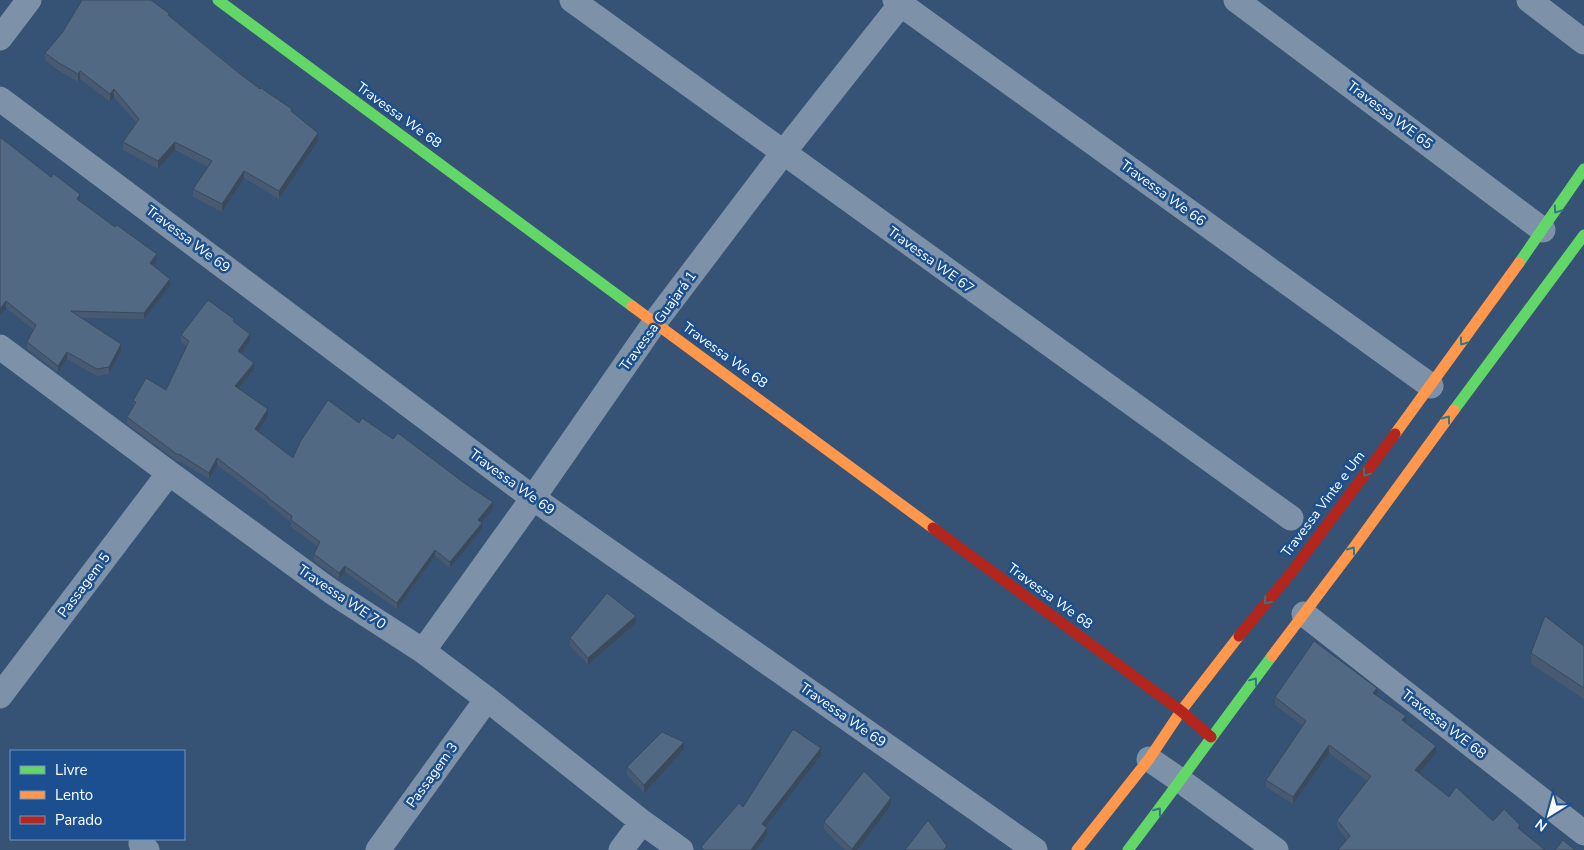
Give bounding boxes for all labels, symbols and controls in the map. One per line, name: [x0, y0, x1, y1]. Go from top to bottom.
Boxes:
street label: Travessa WE 65: [1343, 77, 1437, 153]
street label: Travessa We 68: [353, 78, 445, 152]
street label: Travessa We 66: [1117, 156, 1209, 230]
street label: Travessa We 69: [142, 201, 234, 277]
one-way arrow: [1554, 204, 1563, 213]
street label: Travessa WE 67: [884, 222, 978, 298]
street label: Travessa Guajará 1: [615, 267, 701, 375]
street label: Travessa We 68: [679, 318, 771, 392]
one-way arrow: [1460, 336, 1469, 346]
one-way arrow: [1441, 415, 1450, 425]
street label: Travessa We 69: [466, 445, 558, 519]
street label: Travessa Vinte e Um: [1277, 447, 1369, 561]
one-way arrow: [1363, 467, 1372, 477]
one-way arrow: [1345, 547, 1355, 556]
street label: Passagem 5: [53, 549, 115, 621]
street label: Travessa We 68: [1004, 559, 1096, 633]
street label: Travessa WE 70: [294, 560, 390, 634]
one-way arrow: [1263, 596, 1272, 605]
street label: Travessa We 69: [796, 678, 890, 752]
one-way arrow: [1249, 678, 1257, 687]
street label: Travessa WE 68: [1398, 685, 1490, 763]
street label: Passagem 3: [402, 738, 462, 812]
legend: [10, 750, 185, 840]
text: Livre: [55, 760, 88, 780]
text: Lento: [55, 785, 93, 805]
north arrow: [1524, 790, 1574, 840]
one-way arrow: [1152, 807, 1161, 817]
text: Parado: [55, 810, 102, 830]
text: N: [1532, 814, 1551, 836]

